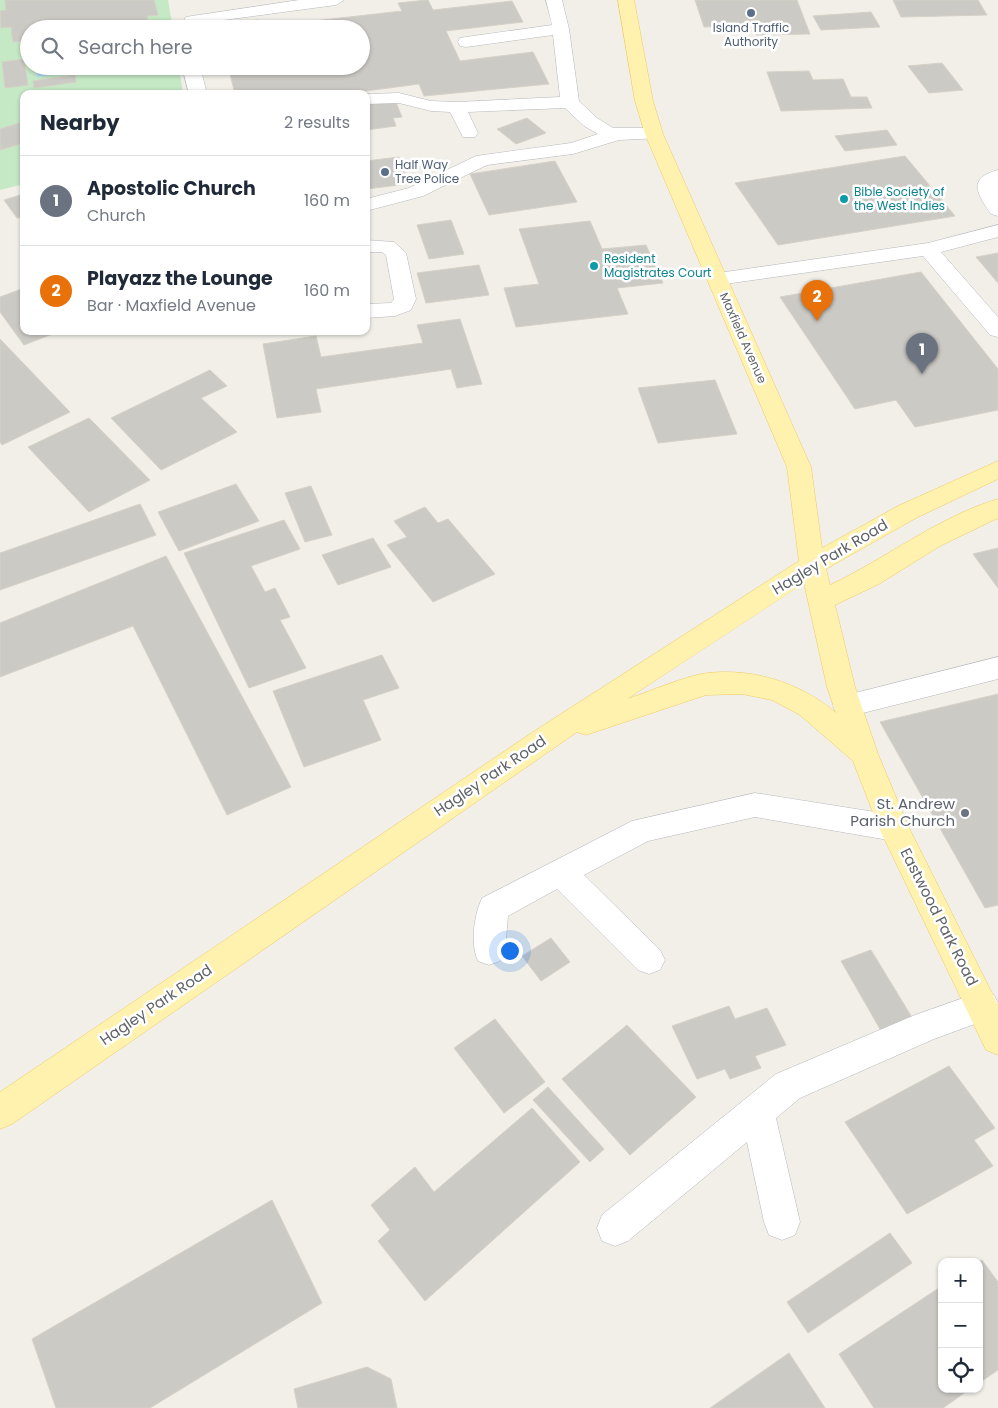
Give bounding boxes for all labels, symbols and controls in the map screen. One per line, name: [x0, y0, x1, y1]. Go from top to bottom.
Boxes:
marker: Island Traffic Authority: [745, 7, 757, 19]
place label: Island Traffic Authority: [713, 19, 789, 50]
search box: [20, 20, 370, 75]
icon: search: [38, 34, 66, 62]
text: Search here: [78, 34, 192, 61]
text: Nearby: [40, 108, 120, 137]
text: 2 results: [284, 111, 350, 134]
place label: Half Way Tree Police: [395, 156, 459, 187]
marker: Half Way Tree Police: [379, 166, 391, 178]
text: Apostolic Church: [87, 175, 256, 202]
place label: Bible Society of the West Indies: [854, 183, 945, 214]
text: 1: [53, 189, 59, 212]
text: 160 m: [304, 189, 350, 212]
marker: Bible Society of the West Indies: [838, 193, 850, 205]
text: Church: [87, 204, 146, 227]
place label: Resident Magistrates Court: [604, 250, 711, 281]
marker: Resident Magistrates Court: [588, 260, 600, 272]
text: Playazz the Lounge: [87, 265, 273, 292]
text: 2: [51, 279, 61, 302]
text: 160 m: [304, 279, 350, 302]
pin: 2: [801, 280, 833, 321]
street label: Maxfield Avenue: [716, 290, 771, 386]
text: Bar · Maxfield Avenue: [87, 294, 256, 317]
pin: 1: [906, 333, 938, 374]
street label: Hagley Park Road: [768, 514, 891, 599]
street label: Hagley Park Road: [429, 730, 550, 821]
place label: St. Andrew Parish Church: [850, 793, 956, 831]
marker: St. Andrew Parish Church: [959, 807, 971, 819]
street label: Eastwood Park Road: [896, 844, 983, 989]
your location: [497, 938, 523, 964]
street label: Hagley Park Road: [95, 959, 216, 1050]
map controls: [938, 1258, 983, 1393]
button: +: [938, 1258, 983, 1303]
button: −: [938, 1303, 983, 1348]
button: locate: [938, 1348, 983, 1393]

